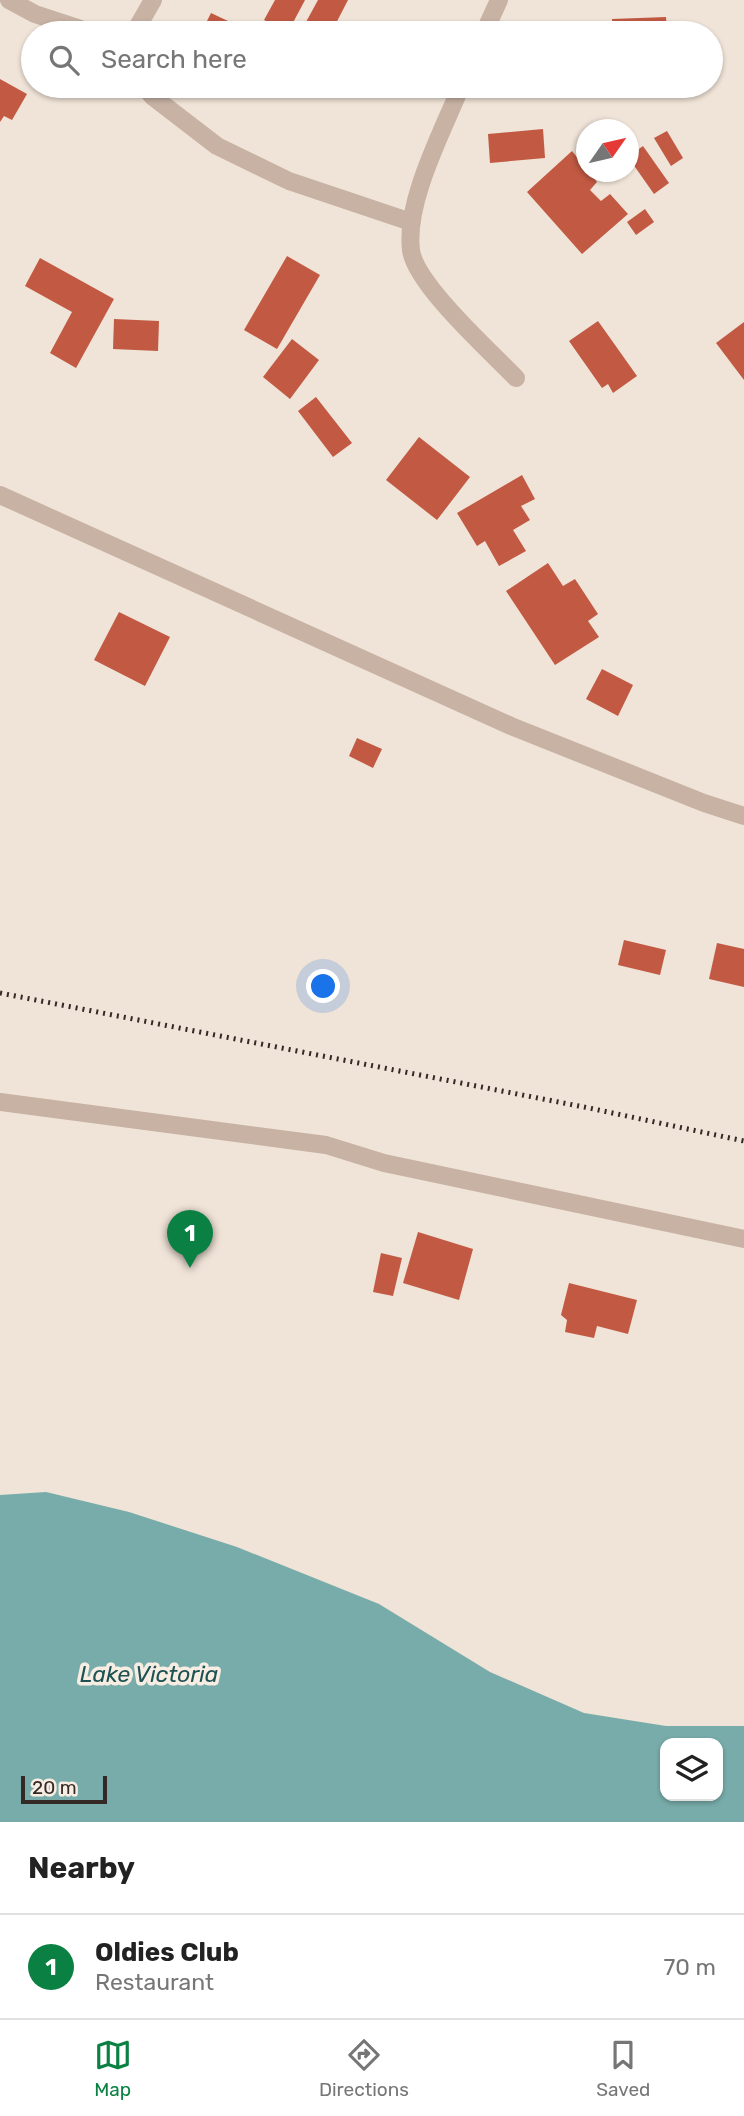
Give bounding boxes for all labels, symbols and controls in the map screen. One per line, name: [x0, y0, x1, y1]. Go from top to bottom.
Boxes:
search box: [21, 21, 723, 98]
icon: search: [45, 41, 83, 79]
text: Search here: [101, 44, 247, 75]
north arrow: [576, 119, 639, 182]
your location: [306, 969, 340, 1003]
pin: 1: [167, 1210, 213, 1268]
water label: Lake Victoria: [80, 1660, 218, 1688]
map controls: [660, 1738, 723, 1801]
button: layers: [660, 1738, 723, 1801]
scale bar: [21, 1773, 107, 1805]
text: 20 m: [32, 1776, 77, 1799]
text: Nearby: [28, 1850, 135, 1886]
text: Oldies Club: [95, 1937, 239, 1968]
text: 1: [45, 1953, 57, 1981]
text: 70 m: [664, 1953, 716, 1981]
text: Restaurant: [95, 1968, 214, 1996]
tab: Map: [94, 2036, 132, 2101]
tab: Directions: [319, 2036, 409, 2101]
tab: Saved: [596, 2036, 650, 2101]

